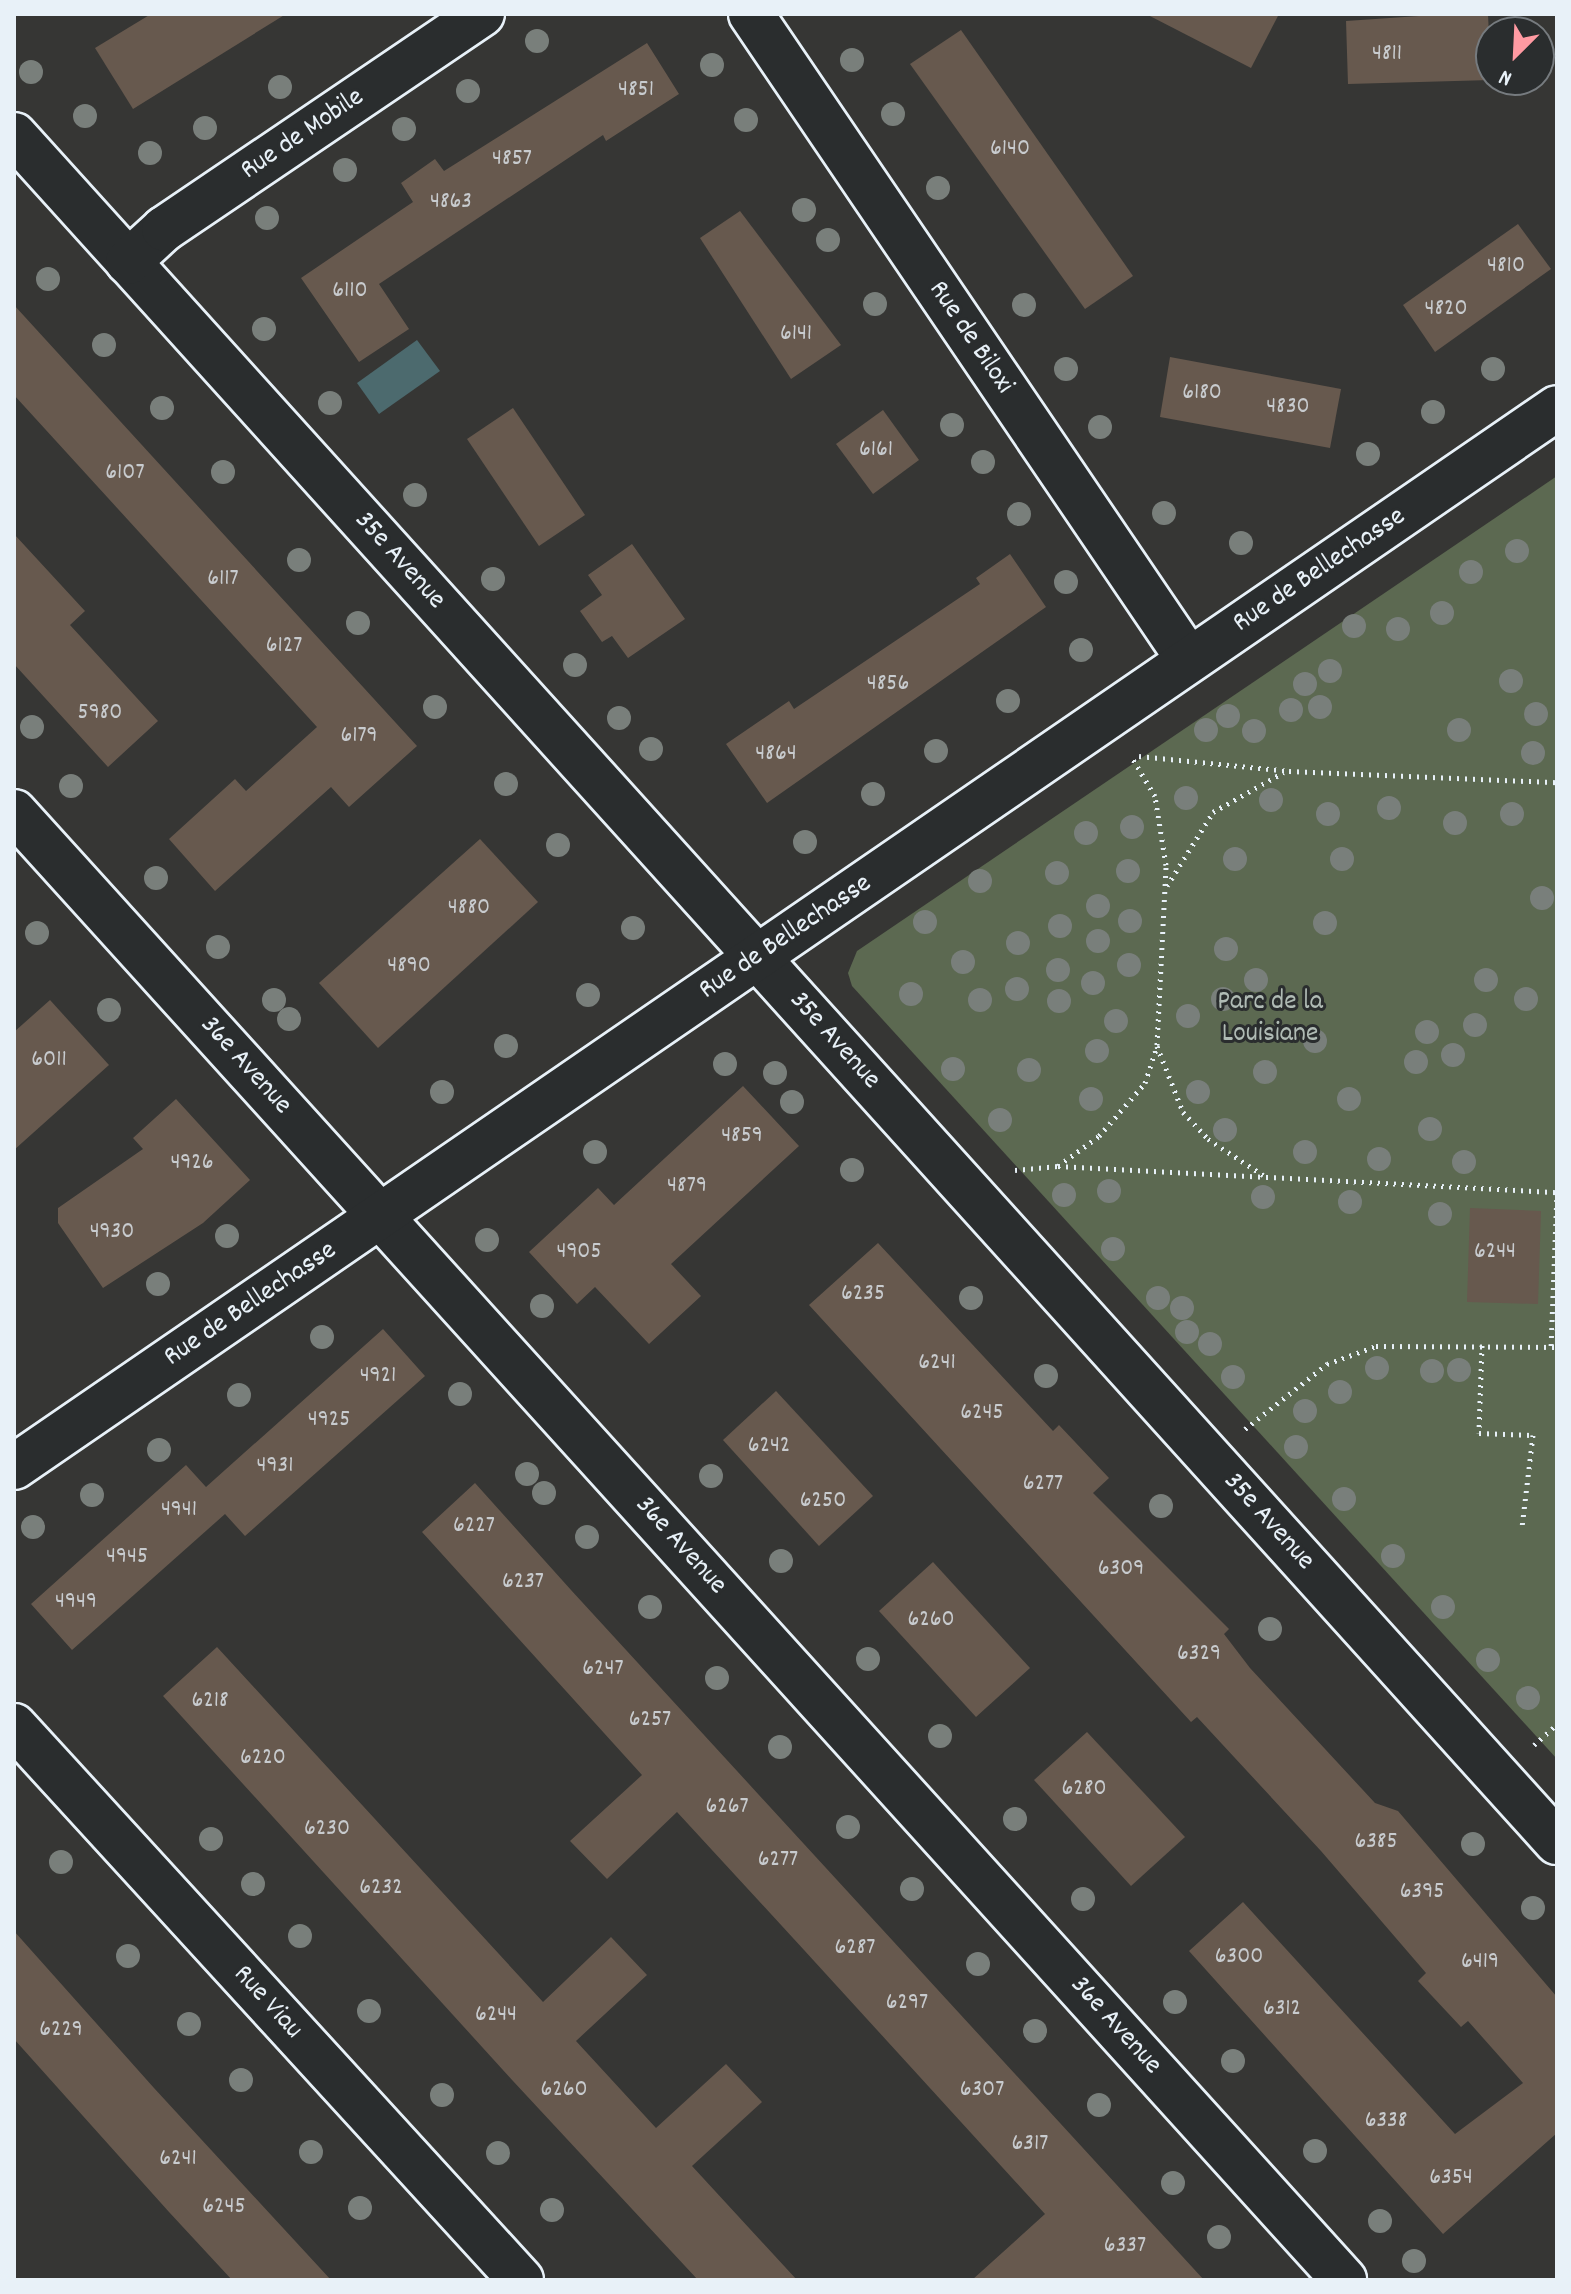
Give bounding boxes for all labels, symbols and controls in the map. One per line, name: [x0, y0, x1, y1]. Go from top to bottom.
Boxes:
north arrow: [1475, 16, 1555, 96]
house number: 4811: [1372, 41, 1402, 69]
text: N: [1495, 60, 1517, 93]
house number: 4851: [618, 77, 654, 105]
street label: Rue de Mobile: [235, 82, 371, 188]
house number: 6140: [990, 136, 1030, 164]
house number: 4857: [492, 146, 532, 174]
house number: 4863: [430, 189, 472, 217]
house number: 4810: [1487, 253, 1525, 281]
street label: Rue de Biloxi: [920, 275, 1020, 401]
house number: 6110: [332, 278, 368, 306]
house number: 4820: [1424, 296, 1468, 324]
house number: 6141: [780, 321, 812, 349]
house number: 6180: [1182, 380, 1222, 408]
house number: 4830: [1266, 394, 1310, 422]
house number: 6161: [859, 437, 893, 465]
house number: 6107: [105, 460, 145, 488]
street label: Rue de Bellechasse: [1227, 501, 1413, 641]
street label: 35e Avenue: [346, 505, 452, 617]
house number: 6117: [207, 566, 239, 594]
house number: 6127: [266, 633, 302, 661]
house number: 4856: [867, 671, 909, 699]
house number: 5980: [78, 700, 122, 728]
house number: 6179: [340, 723, 378, 751]
house number: 4864: [755, 741, 797, 769]
street label: Rue de Bellechasse: [693, 868, 879, 1008]
house number: 4880: [448, 895, 490, 923]
house number: 4890: [387, 953, 431, 981]
street label: 35e Avenue: [781, 985, 887, 1097]
park label: Parc de la Louisiane: [1217, 986, 1323, 1052]
street label: 36e Avenue: [192, 1010, 298, 1122]
house number: 6011: [31, 1047, 67, 1075]
house number: 4859: [721, 1123, 763, 1151]
house number: 4926: [170, 1150, 214, 1178]
house number: 4879: [667, 1173, 707, 1201]
house number: 4930: [90, 1219, 134, 1247]
street label: Rue de Bellechasse: [158, 1235, 344, 1375]
house number: 4905: [556, 1239, 602, 1267]
house number: 6244: [1474, 1239, 1516, 1267]
house number: 6235: [841, 1281, 885, 1309]
house number: 6241: [918, 1350, 956, 1378]
house number: 4921: [360, 1363, 396, 1391]
house number: 6245: [960, 1400, 1004, 1428]
house number: 4925: [308, 1407, 350, 1435]
house number: 6242: [748, 1433, 790, 1461]
house number: 4931: [257, 1453, 293, 1481]
street label: 35e Avenue: [1215, 1466, 1321, 1578]
house number: 6277: [1023, 1471, 1063, 1499]
house number: 6250: [800, 1488, 846, 1516]
street label: 36e Avenue: [627, 1490, 733, 1602]
house number: 4941: [161, 1497, 197, 1525]
house number: 6227: [453, 1513, 495, 1541]
house number: 4945: [106, 1544, 148, 1572]
house number: 6309: [1098, 1556, 1144, 1584]
house number: 6237: [502, 1569, 544, 1597]
house number: 4949: [55, 1589, 97, 1617]
house number: 6260: [907, 1607, 955, 1635]
house number: 6329: [1177, 1641, 1221, 1669]
house number: 6247: [582, 1656, 624, 1684]
house number: 6218: [191, 1688, 229, 1716]
house number: 6257: [629, 1707, 671, 1735]
house number: 6220: [240, 1745, 286, 1773]
house number: 6280: [1062, 1776, 1106, 1804]
house number: 6267: [705, 1794, 749, 1822]
house number: 6230: [304, 1816, 350, 1844]
house number: 6385: [1354, 1829, 1398, 1857]
house number: 6277: [758, 1847, 798, 1875]
house number: 6232: [359, 1875, 403, 1903]
house number: 6395: [1400, 1879, 1444, 1907]
house number: 6287: [834, 1935, 876, 1963]
house number: 6300: [1215, 1944, 1263, 1972]
house number: 6419: [1461, 1949, 1499, 1977]
street label: Rue Viau: [225, 1959, 309, 2047]
street label: 36e Avenue: [1062, 1970, 1168, 2082]
house number: 6297: [886, 1990, 928, 2018]
house number: 6312: [1263, 1996, 1301, 2024]
house number: 6244: [475, 2002, 517, 2030]
house number: 6229: [39, 2017, 83, 2045]
house number: 6260: [540, 2077, 588, 2105]
house number: 6307: [960, 2077, 1004, 2105]
house number: 6338: [1365, 2108, 1407, 2136]
house number: 6317: [1012, 2131, 1048, 2159]
house number: 6241: [159, 2146, 197, 2174]
house number: 6354: [1429, 2165, 1473, 2193]
house number: 6245: [202, 2194, 246, 2222]
house number: 6337: [1104, 2233, 1146, 2261]

